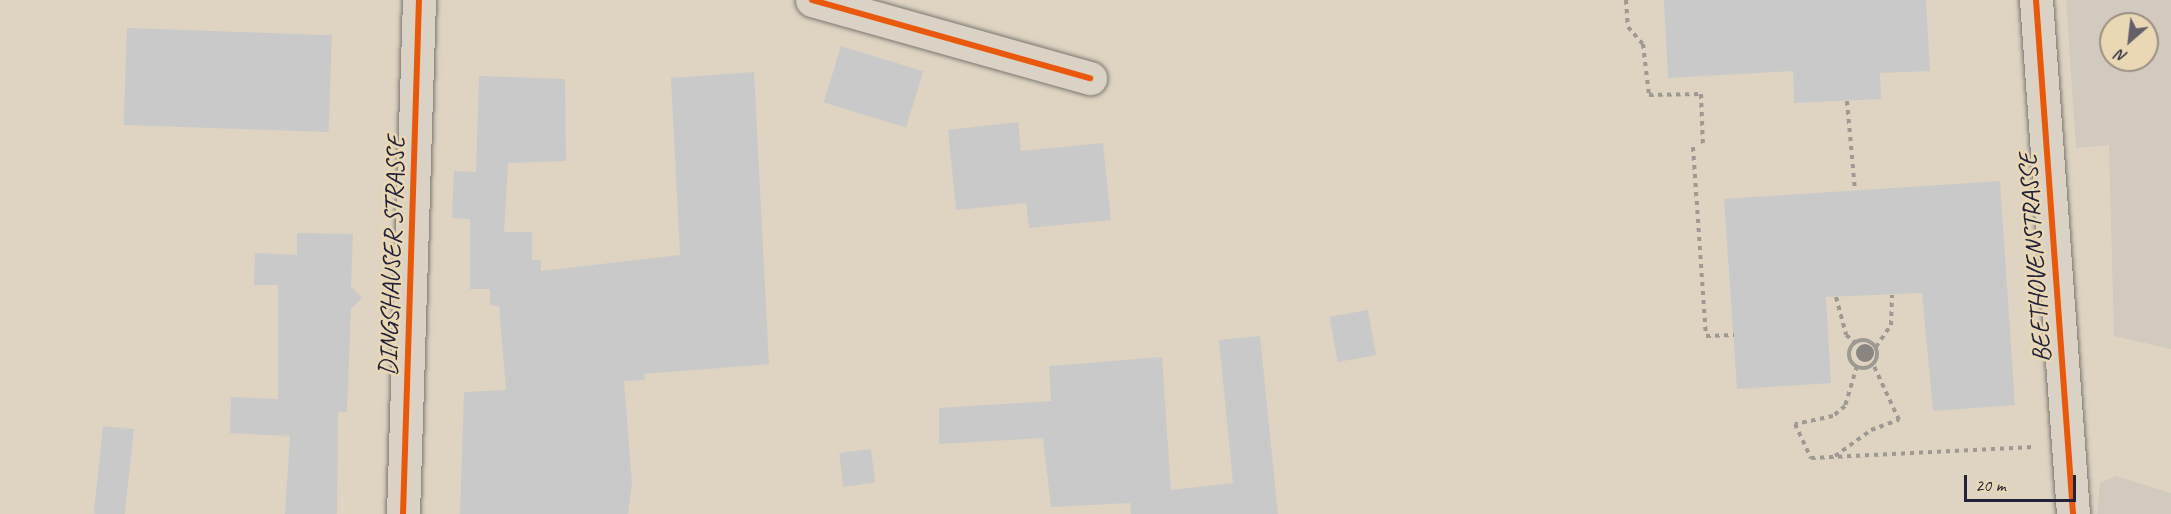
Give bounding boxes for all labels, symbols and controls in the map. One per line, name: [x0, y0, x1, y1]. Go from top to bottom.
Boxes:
north arrow: [2099, 12, 2159, 72]
text: N: [2112, 45, 2131, 67]
street label: DINGSHAUSER STRASSE: [372, 136, 412, 376]
street label: BEETHOVENSTRASSE: [2012, 153, 2058, 363]
scale bar: [1967, 463, 2080, 501]
text: 20 m: [1975, 474, 2006, 496]

